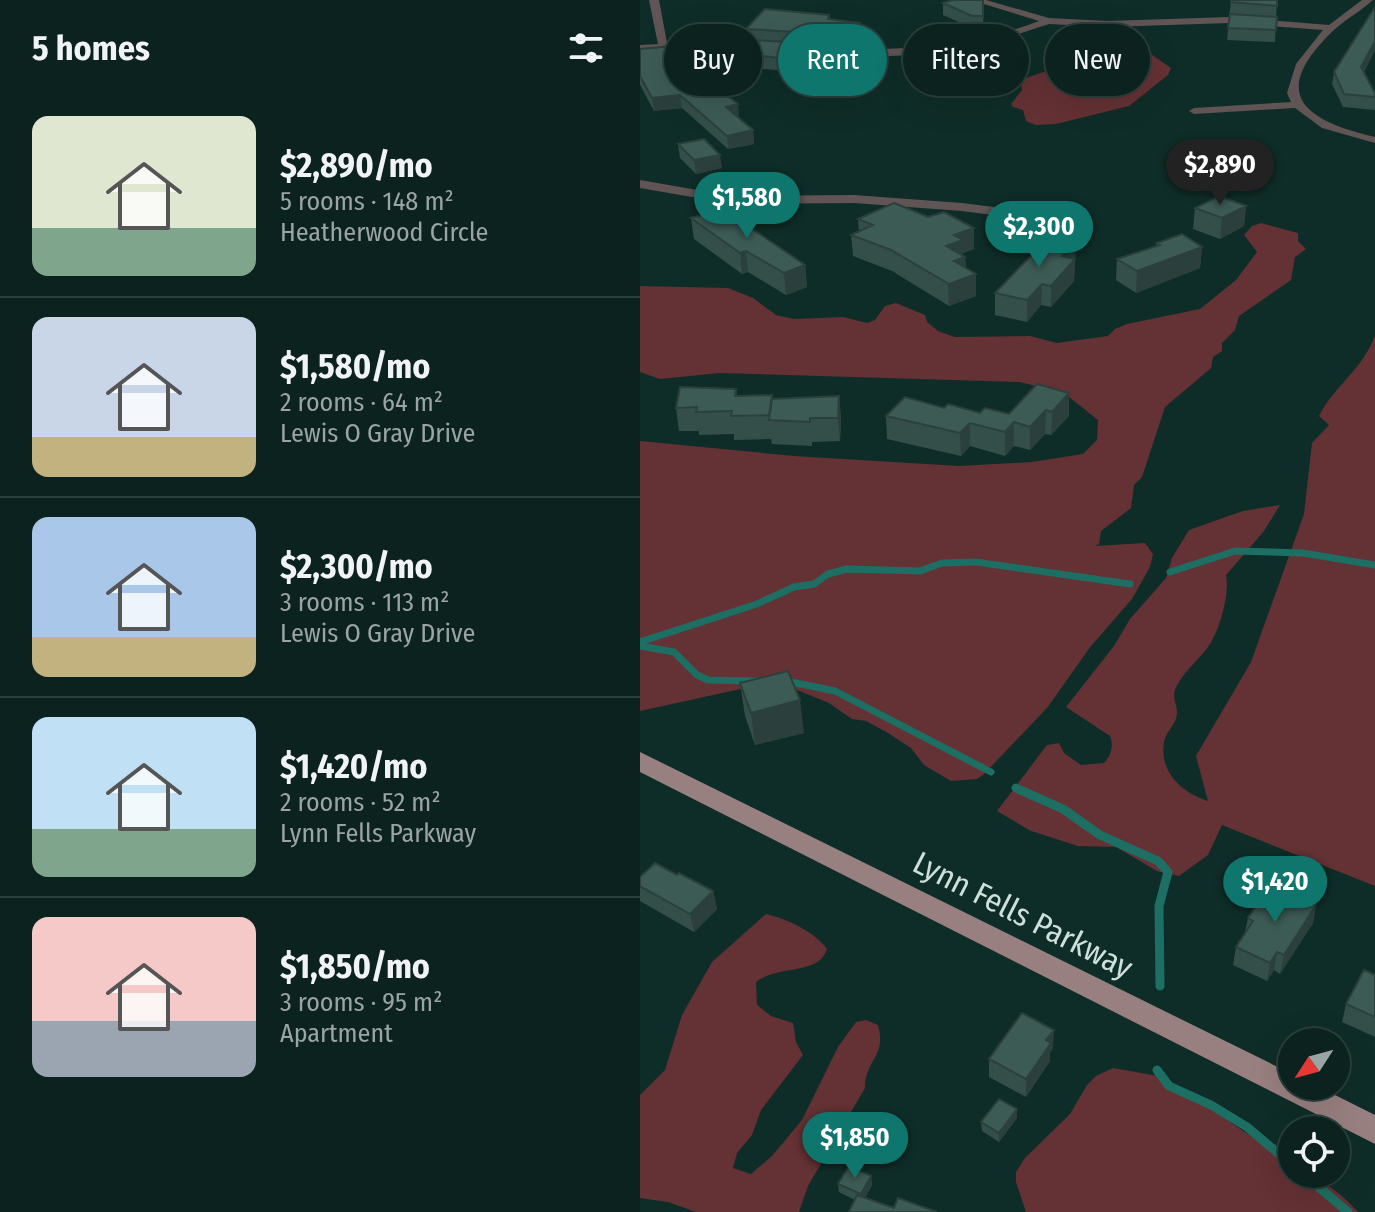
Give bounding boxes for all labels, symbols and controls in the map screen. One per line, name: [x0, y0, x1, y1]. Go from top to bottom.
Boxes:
chip: Buy: [664, 24, 762, 96]
chip: Rent: [778, 24, 887, 96]
chip: Filters: [903, 24, 1029, 96]
chip: New: [1045, 24, 1150, 96]
icon: filters: [564, 26, 608, 70]
text: 5 homes: [32, 28, 150, 69]
pin: $2,890: [1155, 139, 1285, 207]
text: $2,890/mo: [280, 145, 433, 186]
icon: home: [96, 148, 192, 244]
text: $2,890: [1184, 149, 1256, 180]
pin: $1,580: [682, 172, 812, 240]
text: $1,580: [712, 182, 782, 213]
text: 5 rooms · 148 m²: [280, 186, 454, 217]
pin: $2,300: [974, 201, 1104, 269]
text: $2,300: [1003, 211, 1075, 242]
text: Heatherwood Circle: [280, 217, 488, 248]
text: $1,580/mo: [280, 346, 430, 387]
icon: home: [96, 349, 192, 445]
text: 2 rooms · 64 m²: [280, 387, 443, 418]
text: Lewis O Gray Drive: [280, 418, 475, 449]
text: $2,300/mo: [280, 546, 433, 587]
icon: home: [96, 549, 192, 645]
text: 3 rooms · 113 m²: [280, 587, 449, 618]
text: Lewis O Gray Drive: [280, 618, 475, 649]
text: $1,420/mo: [280, 746, 427, 787]
icon: home: [96, 749, 192, 845]
text: 2 rooms · 52 m²: [280, 787, 441, 818]
text: Lynn Fells Parkway: [280, 818, 476, 849]
street label: Lynn Fells Parkway: [907, 843, 1140, 987]
pin: $1,420: [1210, 856, 1340, 924]
text: $1,420: [1241, 866, 1309, 897]
text: $1,850/mo: [280, 946, 430, 987]
icon: home: [96, 949, 192, 1045]
text: 3 rooms · 95 m²: [280, 987, 442, 1018]
text: Apartment: [280, 1018, 393, 1049]
north arrow: [1278, 1028, 1350, 1100]
map controls: [1278, 1028, 1350, 1188]
pin: $1,850: [790, 1112, 920, 1180]
button: locate: [1278, 1116, 1350, 1188]
text: $1,850: [820, 1122, 890, 1153]

